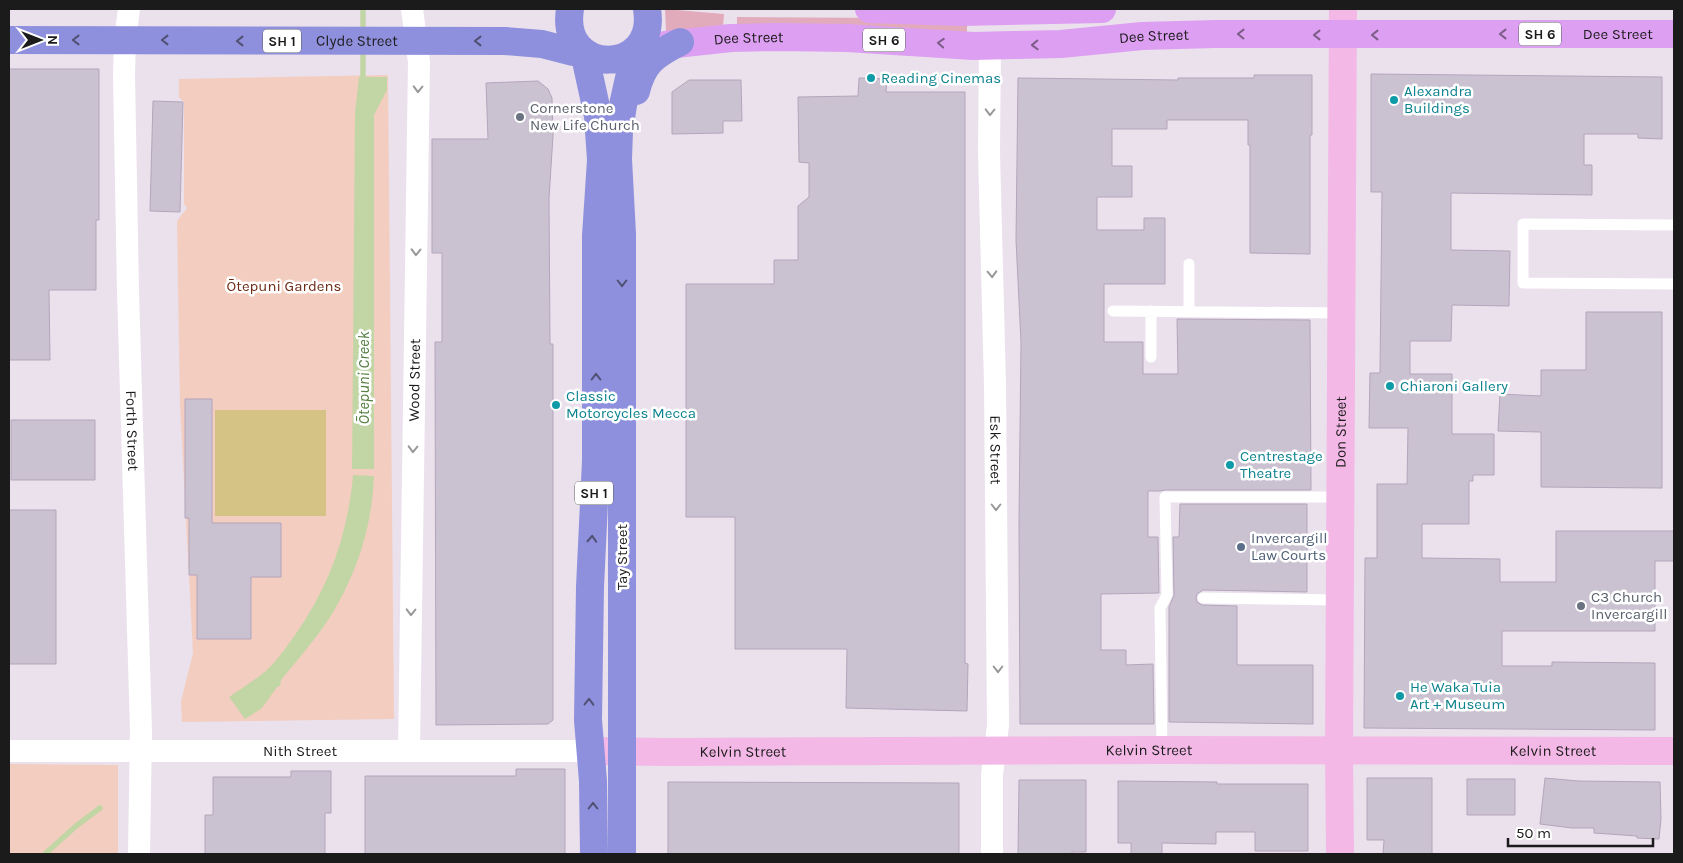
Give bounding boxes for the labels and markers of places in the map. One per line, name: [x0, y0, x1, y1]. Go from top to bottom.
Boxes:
place label: Reading Cinemas: [881, 69, 1001, 87]
marker: Reading Cinemas: [865, 72, 877, 84]
place label: Alexandra Buildings: [1404, 82, 1472, 117]
marker: Alexandra Buildings: [1388, 94, 1400, 106]
place label: Cornerstone New Life Church: [530, 99, 640, 134]
marker: Cornerstone New Life Church: [514, 111, 526, 123]
place label: Chiaroni Gallery: [1400, 377, 1508, 395]
marker: Chiaroni Gallery: [1384, 380, 1396, 392]
place label: Classic Motorcycles Mecca: [566, 387, 696, 422]
marker: Classic Motorcycles Mecca: [550, 399, 562, 411]
place label: Centrestage Theatre: [1240, 447, 1323, 482]
marker: Centrestage Theatre: [1224, 459, 1236, 471]
place label: Invercargill Law Courts: [1251, 529, 1327, 564]
marker: Invercargill Law Courts: [1235, 541, 1247, 553]
place label: C3 Church Invercargill: [1591, 588, 1667, 623]
marker: C3 Church Invercargill: [1575, 600, 1587, 612]
place label: He Waka Tuia Art + Museum: [1410, 678, 1505, 713]
marker: He Waka Tuia Art + Museum: [1394, 690, 1406, 702]

